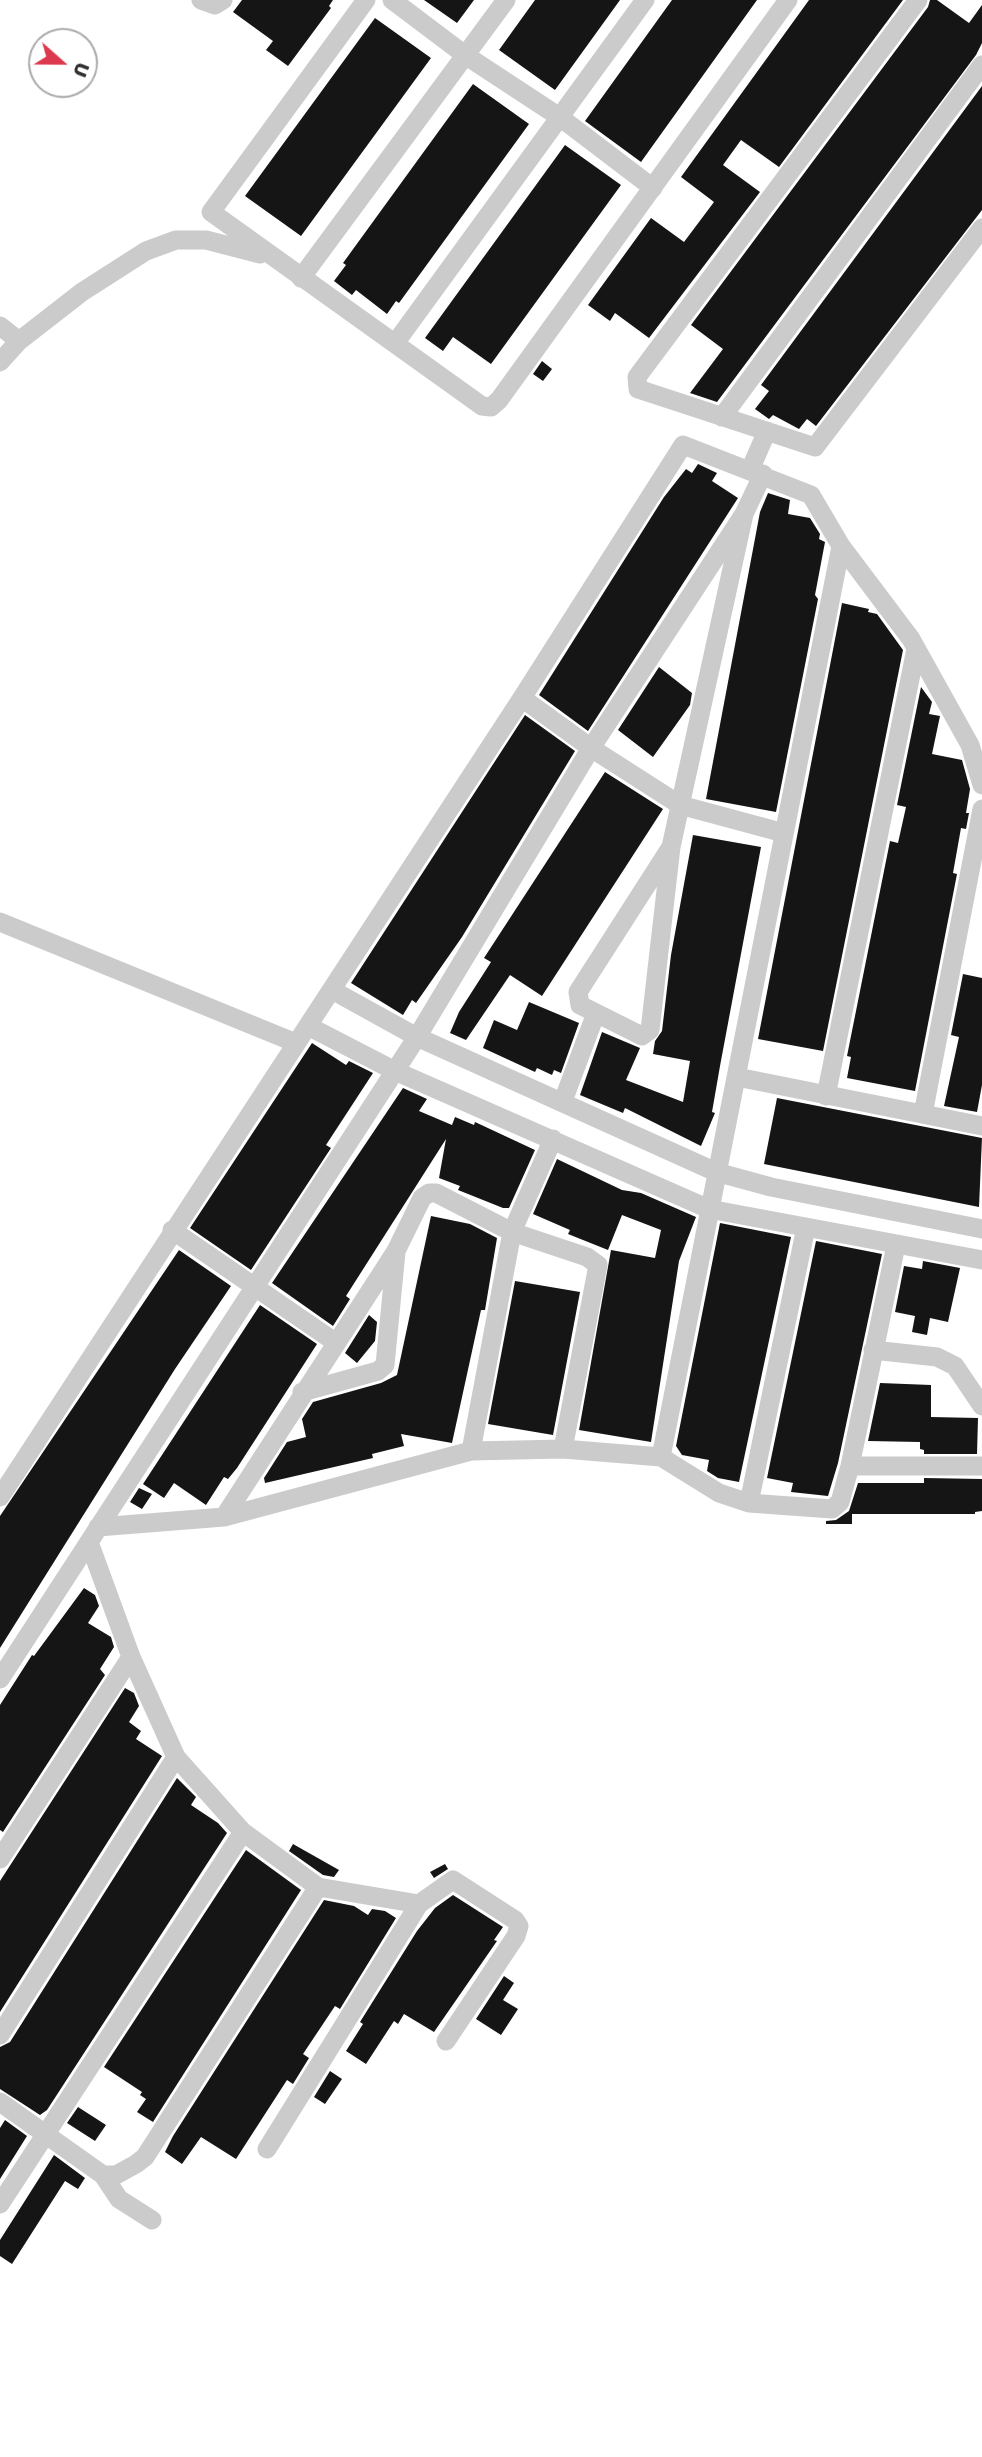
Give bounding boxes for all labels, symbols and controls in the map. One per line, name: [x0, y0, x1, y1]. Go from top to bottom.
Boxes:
north arrow: [28, 28, 98, 98]
text: U: [68, 59, 94, 81]

